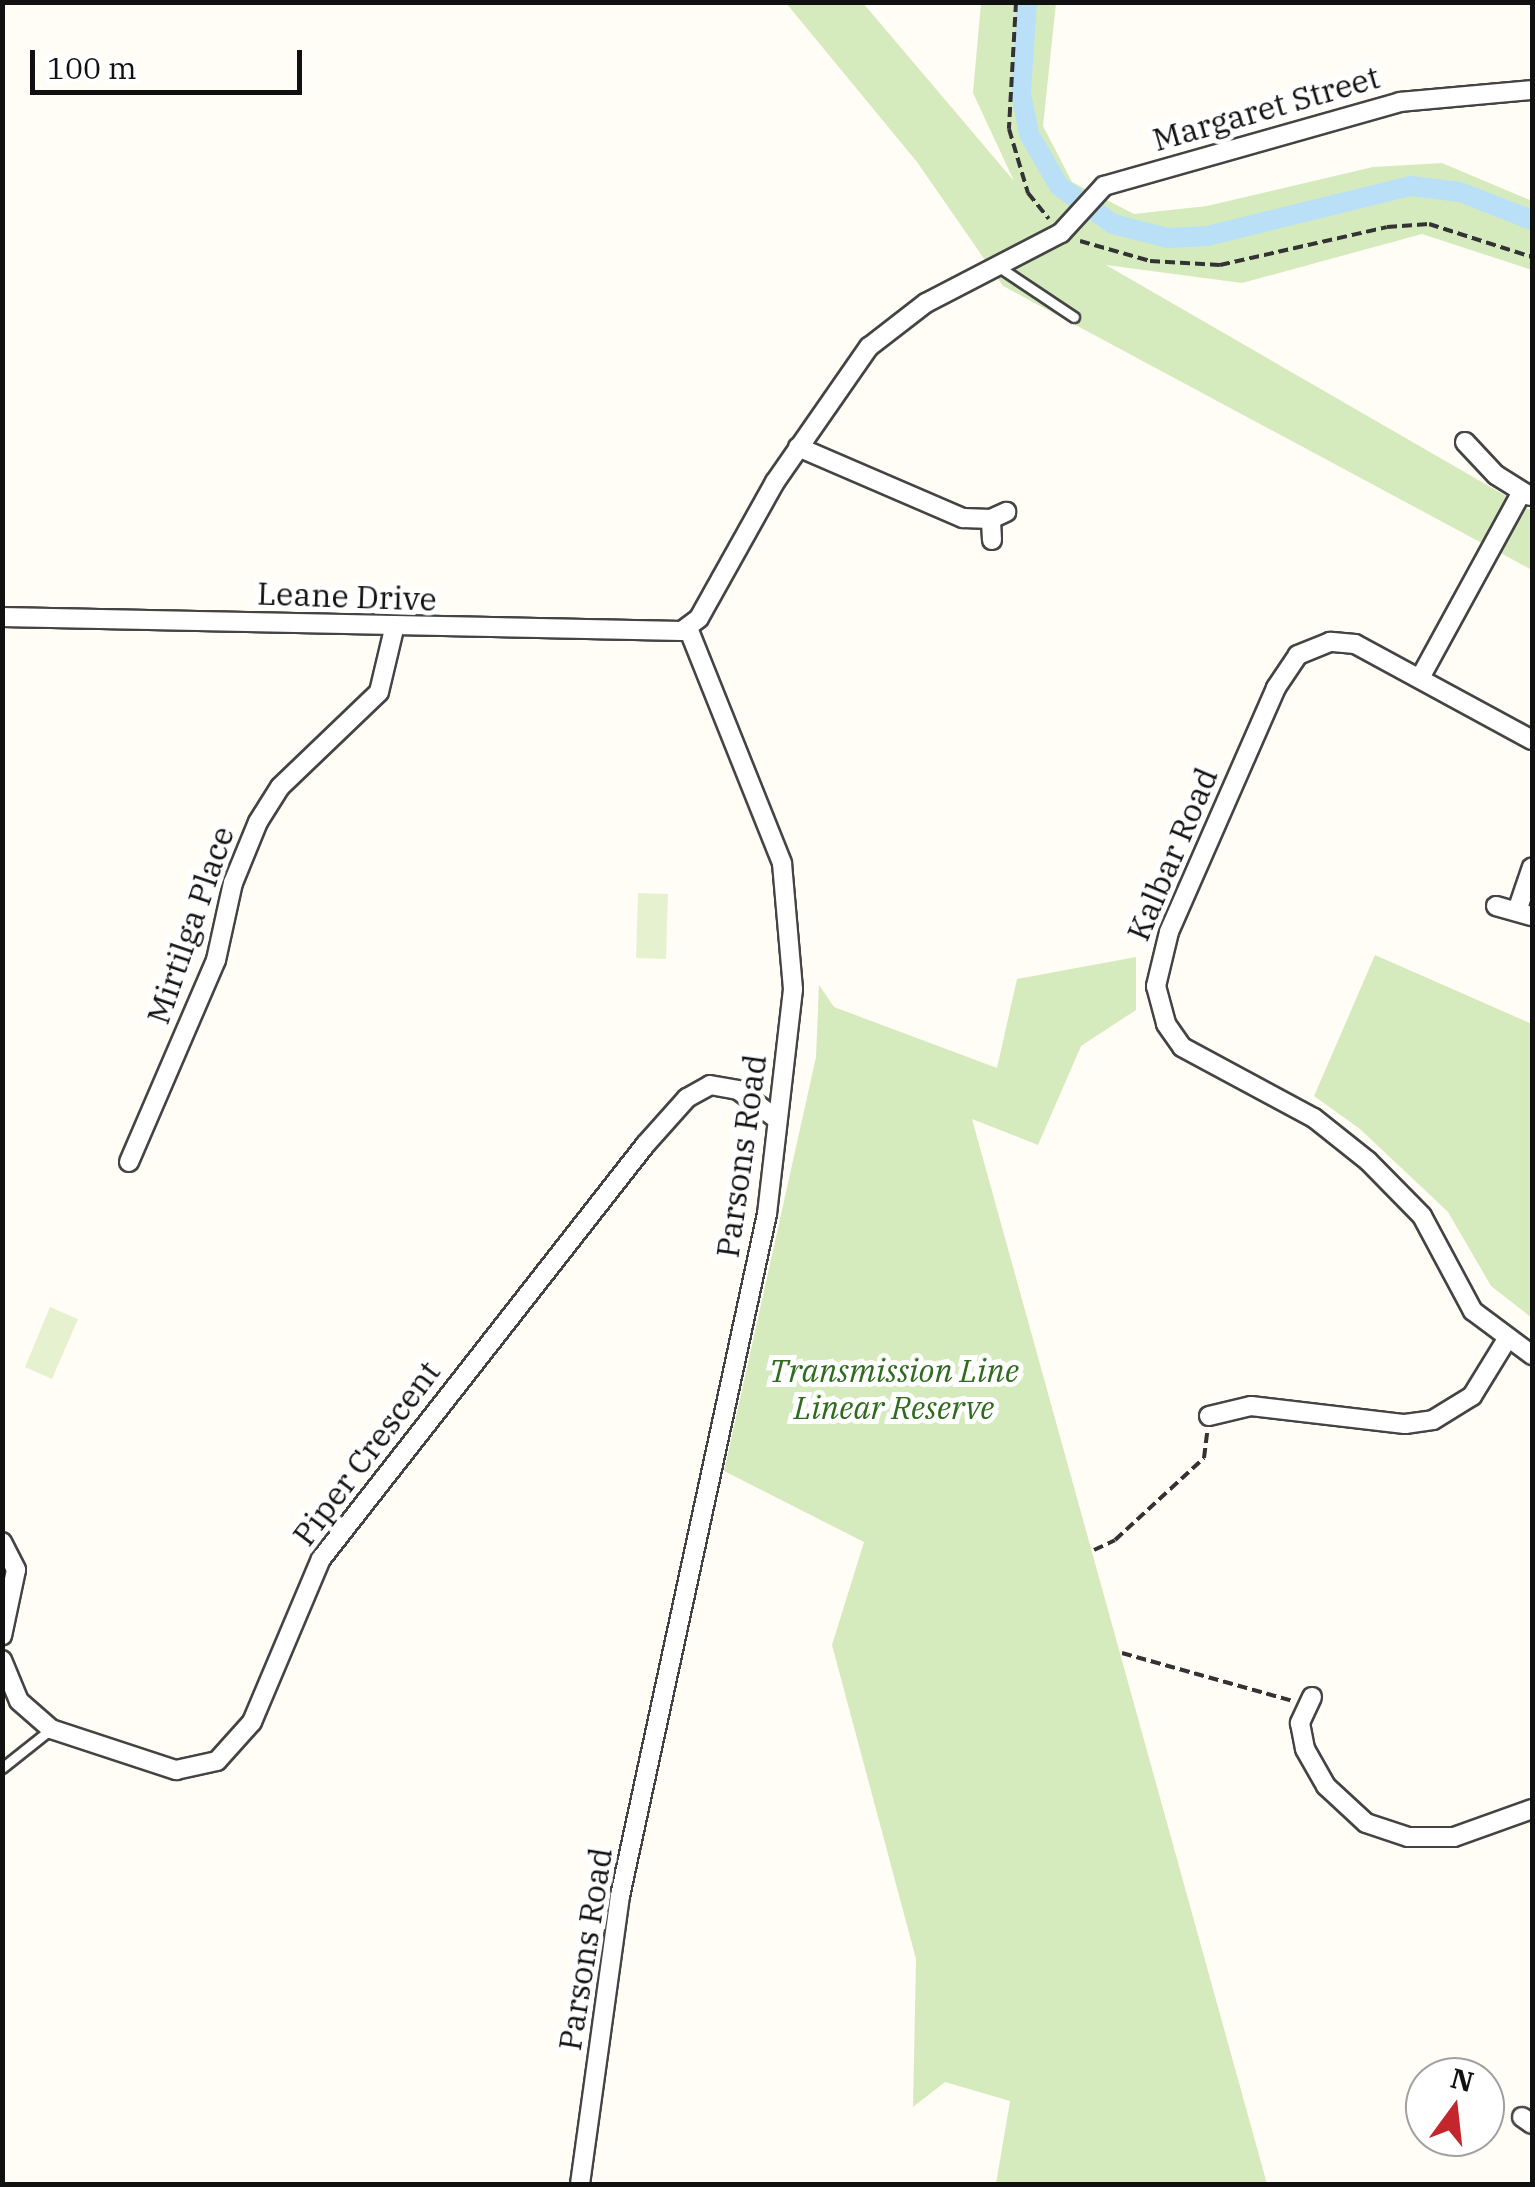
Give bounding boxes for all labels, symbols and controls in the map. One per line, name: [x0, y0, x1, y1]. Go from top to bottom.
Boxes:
scale bar: [35, 30, 308, 92]
text: 100 m: [47, 48, 137, 87]
street label: Margaret Street: [1148, 57, 1384, 159]
street label: Leane Drive: [257, 574, 437, 618]
street label: Kalbar Road: [1118, 762, 1226, 946]
street label: Mirtilga Place: [138, 821, 242, 1029]
street label: Parsons Road: [708, 1052, 774, 1260]
park label: Transmission Line Linear Reserve: [769, 1352, 1019, 1427]
street label: Piper Crescent: [284, 1353, 448, 1553]
street label: Parsons Road: [550, 1845, 620, 2053]
north arrow: [1405, 2057, 1505, 2157]
text: N: [1447, 2059, 1478, 2100]

